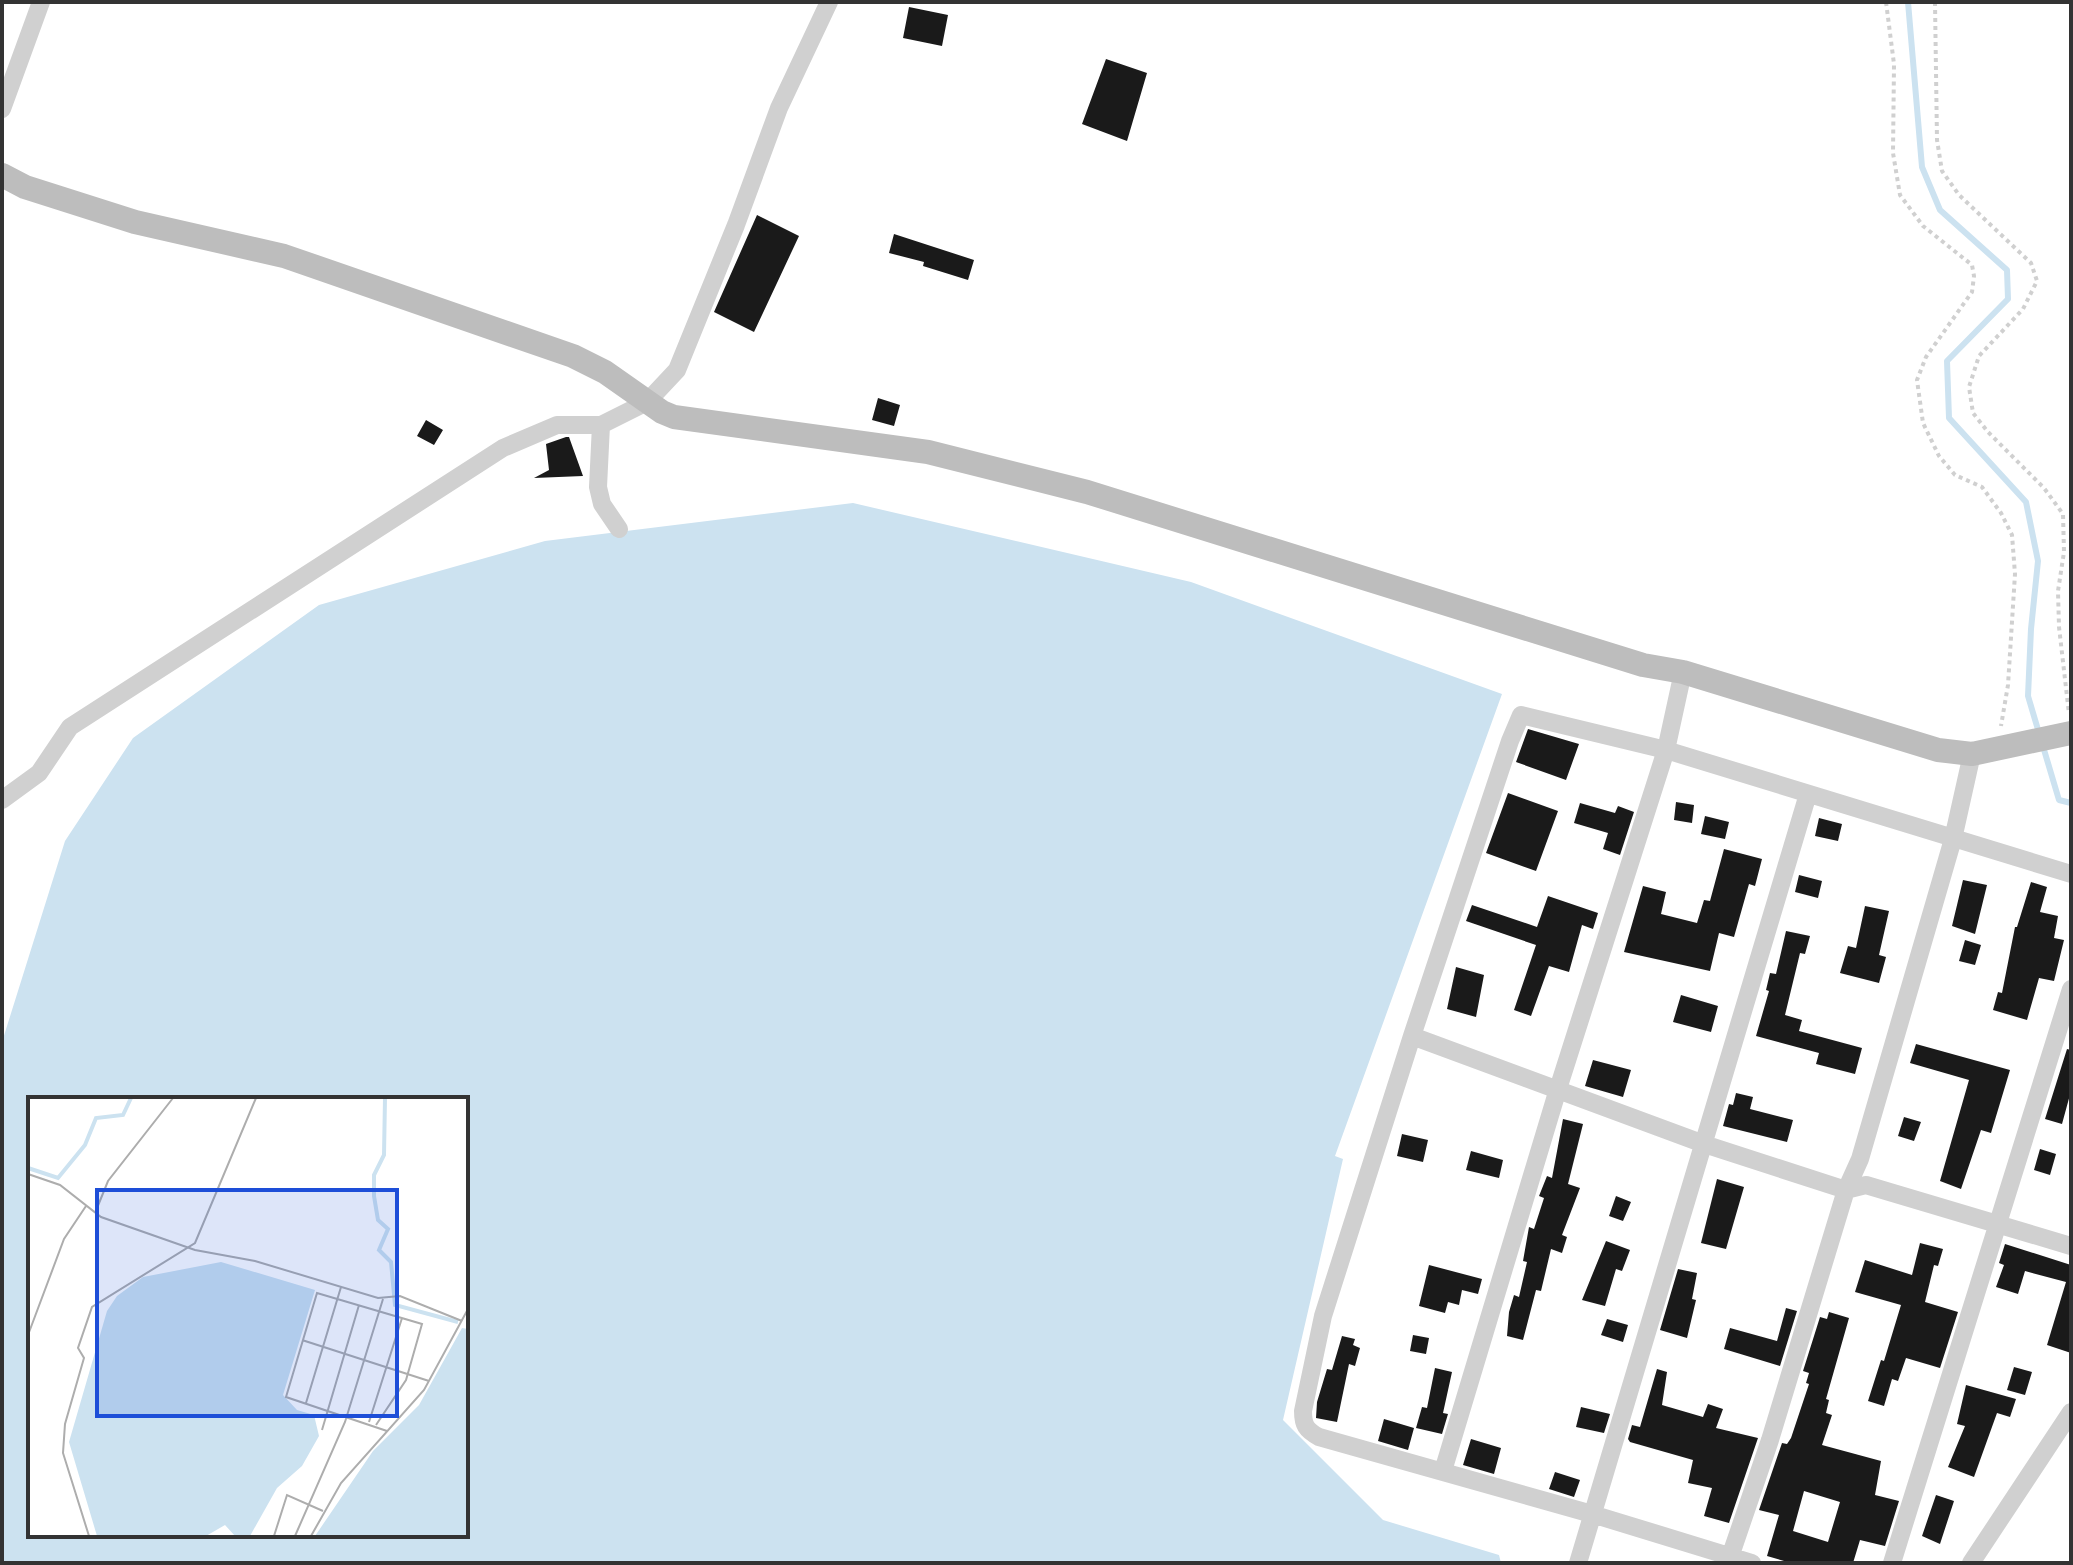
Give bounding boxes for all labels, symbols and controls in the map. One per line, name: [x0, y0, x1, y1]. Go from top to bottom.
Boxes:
inset map: [28, 1097, 468, 1537]

